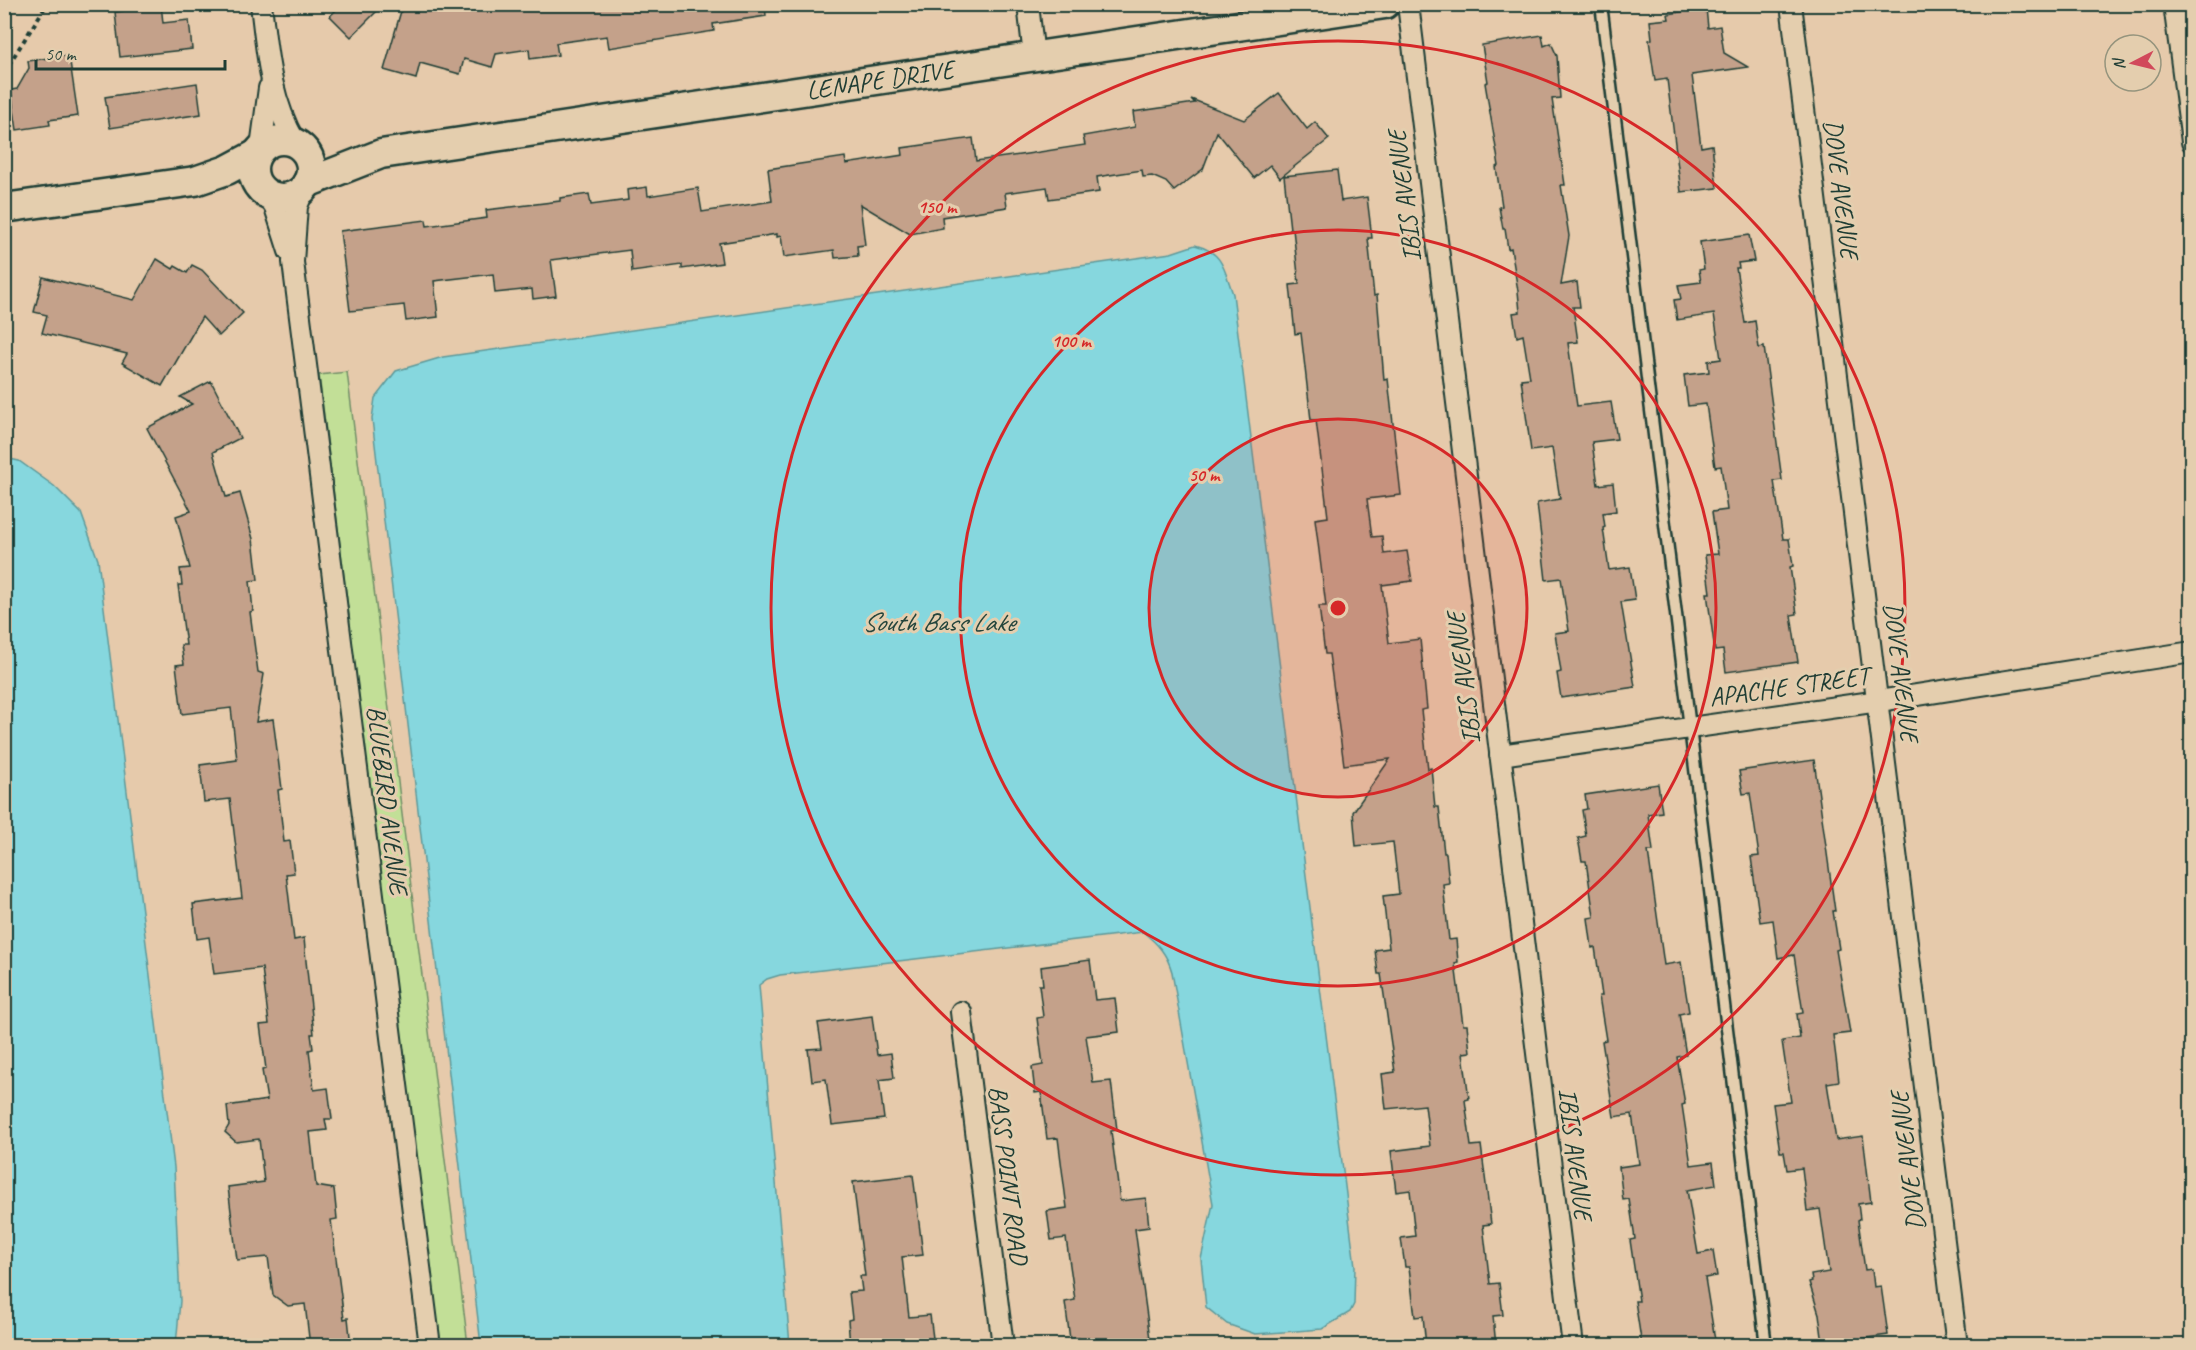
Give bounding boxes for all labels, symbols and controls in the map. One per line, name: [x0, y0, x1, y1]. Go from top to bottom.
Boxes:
scale bar: [36, 33, 225, 71]
north arrow: [2103, 33, 2163, 93]
text: 50 m: [45, 43, 78, 65]
street label: LENAPE DRIVE: [804, 52, 960, 107]
text: N: [2108, 56, 2130, 71]
street label: DOVE AVENUE: [1817, 118, 1867, 264]
street label: IBIS AVENUE: [1380, 124, 1429, 264]
text: 150 m: [918, 196, 958, 218]
text: 100 m: [1052, 330, 1092, 352]
text: 50 m: [1189, 464, 1221, 486]
centre of rings: [1328, 598, 1348, 618]
street label: DOVE AVENUE: [1877, 601, 1927, 747]
water label: South Bass Lake: [862, 605, 1018, 639]
street label: IBIS AVENUE: [1439, 606, 1488, 746]
street label: APACHE STREET: [1707, 658, 1876, 714]
street label: BLUEBIRD AVENUE: [360, 704, 416, 899]
street label: BASS POINT ROAD: [981, 1084, 1036, 1268]
street label: IBIS AVENUE: [1551, 1086, 1600, 1226]
street label: DOVE AVENUE: [1882, 1086, 1932, 1232]

